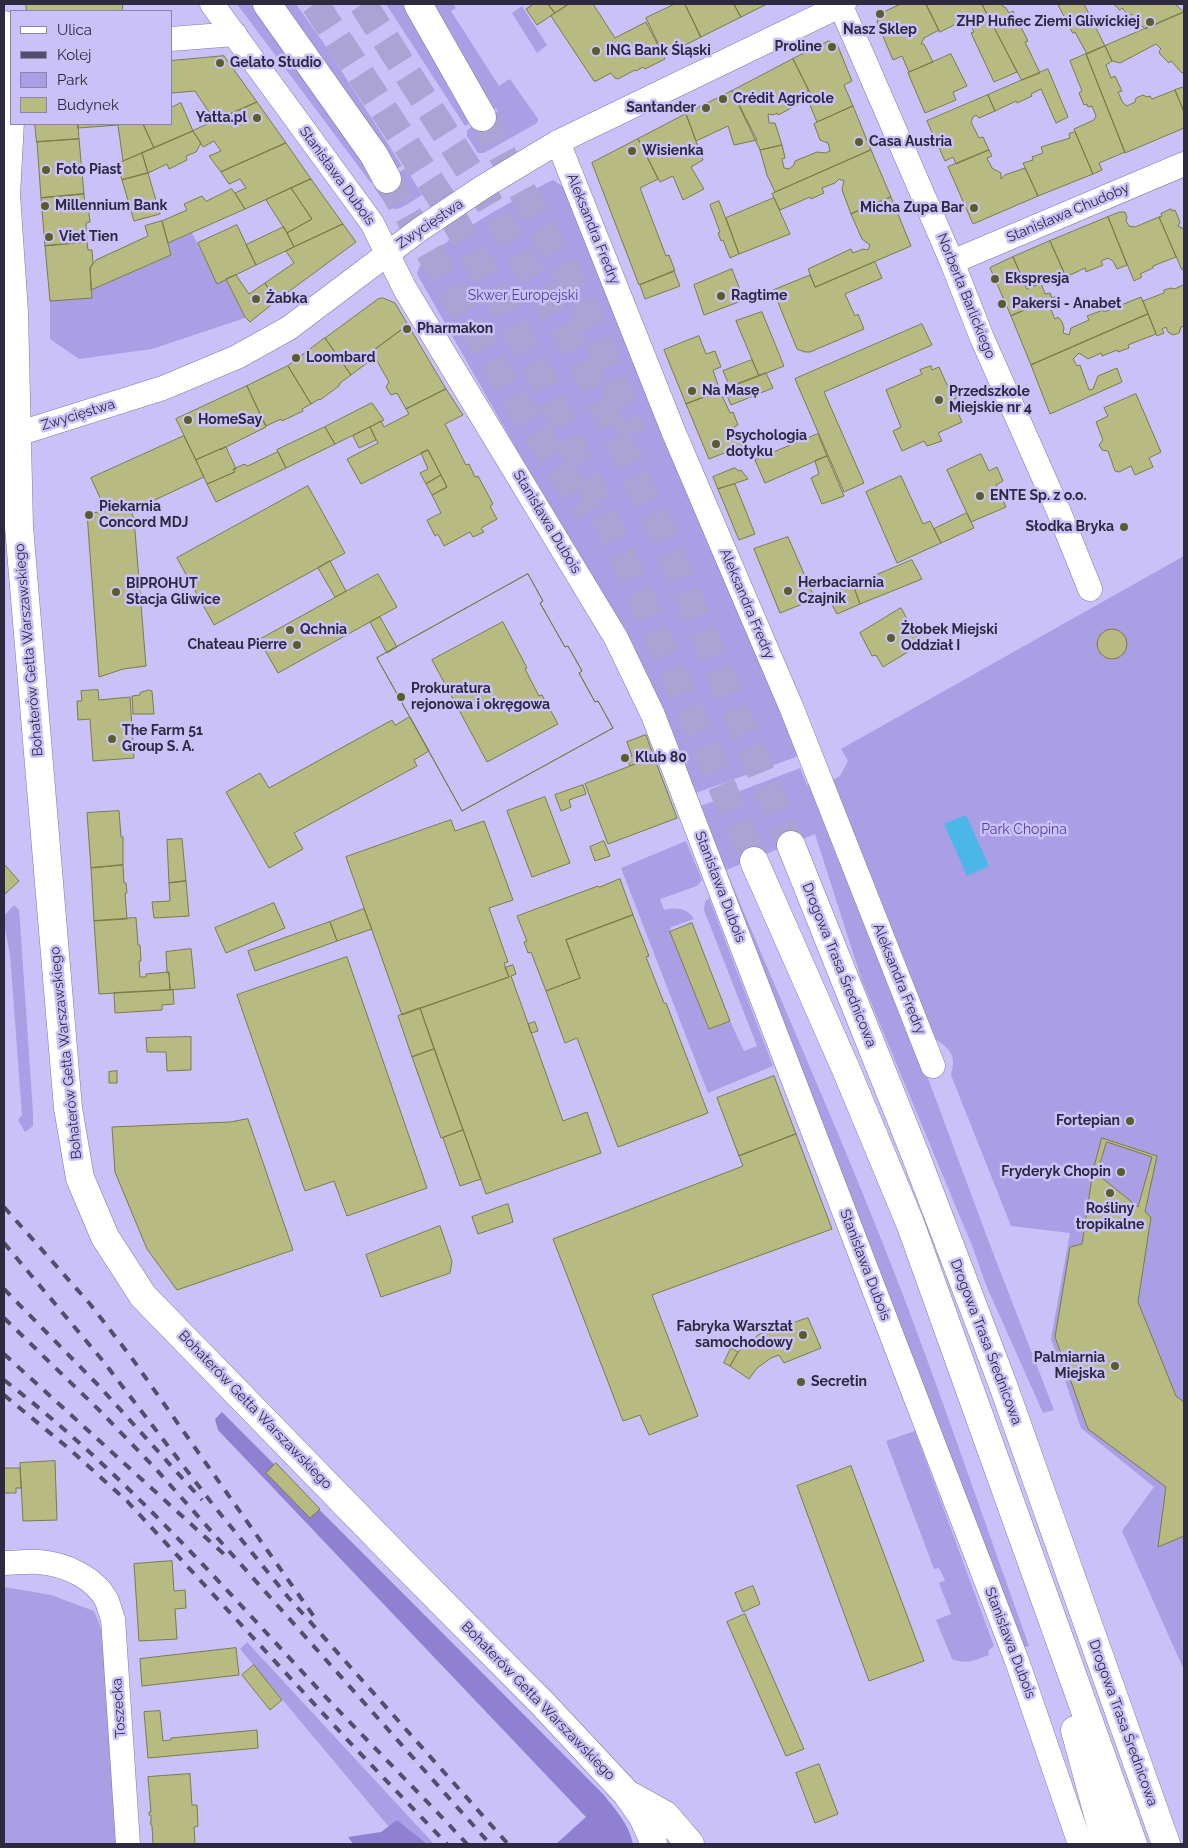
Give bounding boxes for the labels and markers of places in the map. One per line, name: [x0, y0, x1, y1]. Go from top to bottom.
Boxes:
marker: Nasz Sklep: [874, 8, 886, 20]
place label: ZHP Hufiec Ziemi Gliwickiej: [957, 14, 1140, 30]
marker: ZHP Hufiec Ziemi Gliwickiej: [1144, 16, 1156, 28]
place label: Nasz Sklep: [843, 22, 917, 38]
place label: Proline: [775, 39, 822, 55]
marker: Proline: [826, 41, 838, 53]
place label: ING Bank Śląski: [606, 43, 711, 59]
marker: ING Bank Śląski: [590, 45, 602, 57]
place label: Gelato Studio: [230, 55, 322, 71]
marker: Gelato Studio: [214, 57, 226, 69]
place label: Crédit Agricole: [733, 91, 834, 107]
marker: Crédit Agricole: [717, 93, 729, 105]
place label: Santander: [626, 100, 696, 116]
marker: Santander: [700, 102, 712, 114]
place label: Yatta.pl: [196, 110, 247, 126]
marker: Yatta.pl: [251, 112, 263, 124]
place label: Casa Austria: [869, 134, 952, 150]
marker: Casa Austria: [853, 136, 865, 148]
place label: Wisienka: [642, 143, 703, 159]
marker: Wisienka: [626, 145, 638, 157]
place label: Foto Piast: [56, 162, 122, 178]
marker: Foto Piast: [40, 164, 52, 176]
place label: Millennium Bank: [55, 198, 167, 214]
marker: Millennium Bank: [39, 200, 51, 212]
place label: Micha Zupa Bar: [860, 200, 964, 216]
marker: Micha Zupa Bar: [968, 202, 980, 214]
place label: Viet Tien: [59, 229, 118, 245]
marker: Viet Tien: [43, 231, 55, 243]
place label: Ekspresja: [1005, 271, 1069, 287]
marker: Ekspresja: [989, 273, 1001, 285]
place label: Ragtime: [731, 288, 787, 304]
marker: Ragtime: [715, 290, 727, 302]
place label: Żabka: [266, 291, 307, 307]
marker: Żabka: [250, 293, 262, 305]
place label: Pakersi - Anabet: [1012, 296, 1121, 312]
marker: Pakersi - Anabet: [996, 298, 1008, 310]
place label: Pharmakon: [417, 321, 493, 337]
marker: Pharmakon: [401, 323, 413, 335]
place label: Loombard: [306, 350, 375, 366]
marker: Loombard: [290, 352, 302, 364]
place label: Na Masę: [702, 383, 759, 399]
place label: Przedszkole Miejskie nr 4: [949, 384, 1032, 417]
marker: Na Masę: [686, 385, 698, 397]
marker: Przedszkole Miejskie nr 4: [933, 394, 945, 406]
place label: HomeSay: [198, 412, 262, 428]
marker: HomeSay: [182, 414, 194, 426]
place label: Psychologia dotyku: [726, 428, 807, 461]
marker: Psychologia dotyku: [710, 438, 722, 450]
place label: ENTE Sp. z o.o.: [990, 488, 1087, 504]
marker: ENTE Sp. z o.o.: [974, 490, 986, 502]
place label: Piekarnia Concord MDJ: [99, 499, 188, 532]
marker: Piekarnia Concord MDJ: [83, 509, 95, 521]
place label: Słodka Bryka: [1026, 519, 1114, 535]
marker: Słodka Bryka: [1118, 521, 1130, 533]
place label: Herbaciarnia Czajnik: [798, 575, 884, 608]
place label: BIPROHUT Stacja Gliwice: [126, 576, 220, 608]
marker: Herbaciarnia Czajnik: [782, 585, 794, 597]
marker: BIPROHUT Stacja Gliwice: [110, 586, 122, 598]
place label: Qchnia: [300, 622, 347, 638]
place label: Żłobek Miejski Oddział I: [901, 622, 998, 654]
marker: Qchnia: [284, 624, 296, 636]
marker: Żłobek Miejski Oddział I: [885, 632, 897, 644]
place label: Chateau Pierre: [187, 637, 287, 653]
marker: Chateau Pierre: [291, 639, 303, 651]
place label: Prokuratura rejonowa i okręgowa: [411, 681, 550, 714]
marker: Prokuratura rejonowa i okręgowa: [395, 691, 407, 703]
place label: The Farm 51 Group S. A.: [122, 723, 203, 756]
marker: The Farm 51 Group S. A.: [106, 733, 118, 745]
place label: Klub 80: [635, 750, 687, 766]
marker: Klub 80: [619, 752, 631, 764]
place label: Fortepian: [1056, 1113, 1120, 1129]
marker: Fortepian: [1124, 1115, 1136, 1127]
place label: Fryderyk Chopin: [1001, 1164, 1111, 1180]
marker: Fryderyk Chopin: [1115, 1166, 1127, 1178]
marker: Rośliny tropikalne: [1104, 1187, 1116, 1199]
place label: Rośliny tropikalne: [1076, 1201, 1144, 1234]
place label: Fabryka Warsztat samochodowy: [676, 1319, 793, 1351]
marker: Fabryka Warsztat samochodowy: [797, 1329, 809, 1341]
place label: Palmiarnia Miejska: [1034, 1350, 1105, 1382]
marker: Palmiarnia Miejska: [1109, 1360, 1121, 1372]
place label: Secretin: [811, 1374, 867, 1390]
marker: Secretin: [795, 1376, 807, 1388]

